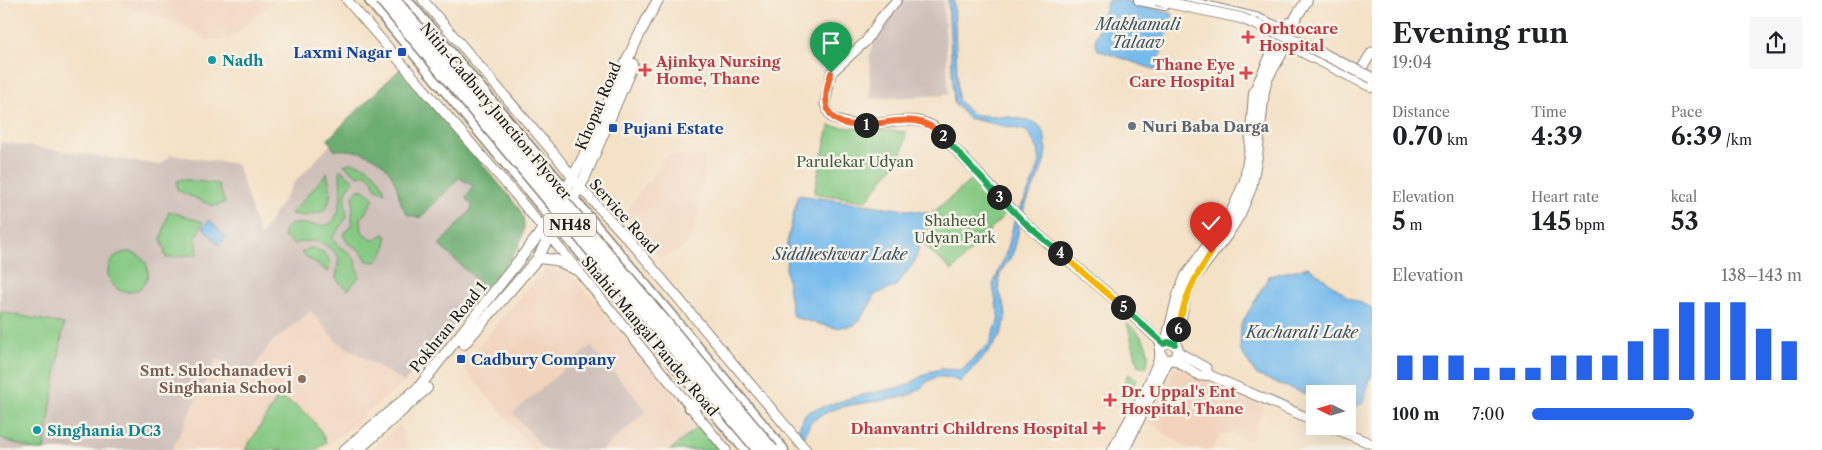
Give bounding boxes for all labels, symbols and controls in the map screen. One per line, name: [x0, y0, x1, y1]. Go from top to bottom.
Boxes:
water label: Makhamali Talaav: [1094, 14, 1181, 52]
text: Evening run: [1392, 16, 1568, 50]
button: share: [1750, 17, 1802, 69]
street label: Nitin-Cadbury Junction Flyover: [416, 19, 576, 204]
place label: Orhtocare Hospital: [1259, 19, 1338, 55]
pin: [810, 22, 852, 73]
icon: arrive: [817, 29, 845, 57]
marker: Orhtocare Hospital: [1241, 30, 1255, 44]
place label: Laxmi Nagar: [293, 43, 393, 62]
marker: Laxmi Nagar: [396, 46, 408, 58]
place label: Nadh: [222, 51, 264, 70]
place label: Ajinkya Nursing Home, Thane: [655, 52, 781, 88]
text: 19:04: [1392, 52, 1432, 72]
marker: Nadh: [206, 54, 218, 66]
place label: Thane Eye Care Hospital: [1129, 55, 1235, 91]
street label: Khopat Road: [571, 59, 625, 153]
marker: Ajinkya Nursing Home, Thane: [638, 63, 652, 77]
marker: Thane Eye Care Hospital: [1239, 66, 1253, 80]
text: Distance: [1392, 103, 1450, 121]
text: Time: [1531, 103, 1567, 121]
text: Pace: [1671, 103, 1702, 121]
pin: 1: [854, 112, 878, 138]
text: 1: [863, 116, 870, 134]
place label: Nuri Baba Darga: [1142, 117, 1269, 136]
place label: Pujani Estate: [623, 119, 724, 138]
marker: Nuri Baba Darga: [1126, 120, 1138, 132]
text: 0.70: [1392, 121, 1443, 152]
text: 4:39: [1531, 121, 1583, 152]
text: 6:39: [1671, 121, 1722, 152]
marker: Pujani Estate: [607, 122, 619, 134]
pin: 2: [930, 124, 956, 148]
text: 2: [939, 127, 948, 145]
text: km: [1443, 131, 1468, 149]
text: /km: [1722, 131, 1752, 149]
park label: Parulekar Udyan: [796, 152, 914, 171]
street label: Service Road: [586, 175, 662, 257]
pin: 3: [986, 184, 1012, 210]
text: 3: [996, 188, 1003, 206]
text: Elevation: [1392, 188, 1455, 206]
text: Heart rate: [1531, 188, 1599, 206]
text: kcal: [1671, 188, 1697, 206]
pin: [1190, 202, 1232, 253]
text: 5: [1392, 206, 1406, 237]
text: 145: [1531, 206, 1571, 237]
text: 53: [1671, 206, 1699, 237]
icon: check: [1197, 209, 1225, 237]
park label: Shaheed Udyan Park: [914, 211, 997, 247]
road number: NH48: [544, 214, 596, 236]
text: m: [1406, 216, 1423, 234]
text: bpm: [1571, 216, 1605, 234]
pin: 4: [1048, 240, 1072, 266]
water label: Siddheshwar Lake: [772, 244, 908, 264]
text: 4: [1056, 244, 1065, 262]
street label: Shahid Mangal Pandey Road: [577, 252, 723, 420]
text: Elevation: [1392, 265, 1463, 285]
text: 138–143 m: [1721, 265, 1802, 285]
street label: Pokhran Road 1: [405, 277, 491, 376]
pin: 5: [1110, 294, 1136, 320]
text: 5: [1120, 298, 1127, 316]
pin: 6: [1166, 316, 1190, 342]
text: 6: [1174, 320, 1183, 338]
water label: Kacharali Lake: [1244, 322, 1359, 342]
place label: Cadbury Company: [471, 350, 617, 369]
marker: Cadbury Company: [455, 353, 467, 365]
place label: Smt. Sulochanadevi Singhania School: [140, 361, 293, 397]
marker: Smt. Sulochanadevi Singhania School: [296, 373, 308, 385]
place label: Dr. Uppal's Ent Hospital, Thane: [1121, 382, 1244, 418]
north arrow: [1306, 385, 1356, 435]
map controls: [1306, 385, 1356, 435]
marker: Dr. Uppal's Ent Hospital, Thane: [1103, 393, 1117, 407]
text: 100 m: [1392, 404, 1439, 424]
text: 7:00: [1472, 404, 1505, 424]
place label: Dhanvantri Childrens Hospital: [851, 419, 1088, 438]
place label: Singhania DC3: [47, 421, 161, 440]
marker: Dhanvantri Childrens Hospital: [1092, 421, 1106, 435]
marker: Singhania DC3: [31, 424, 43, 436]

